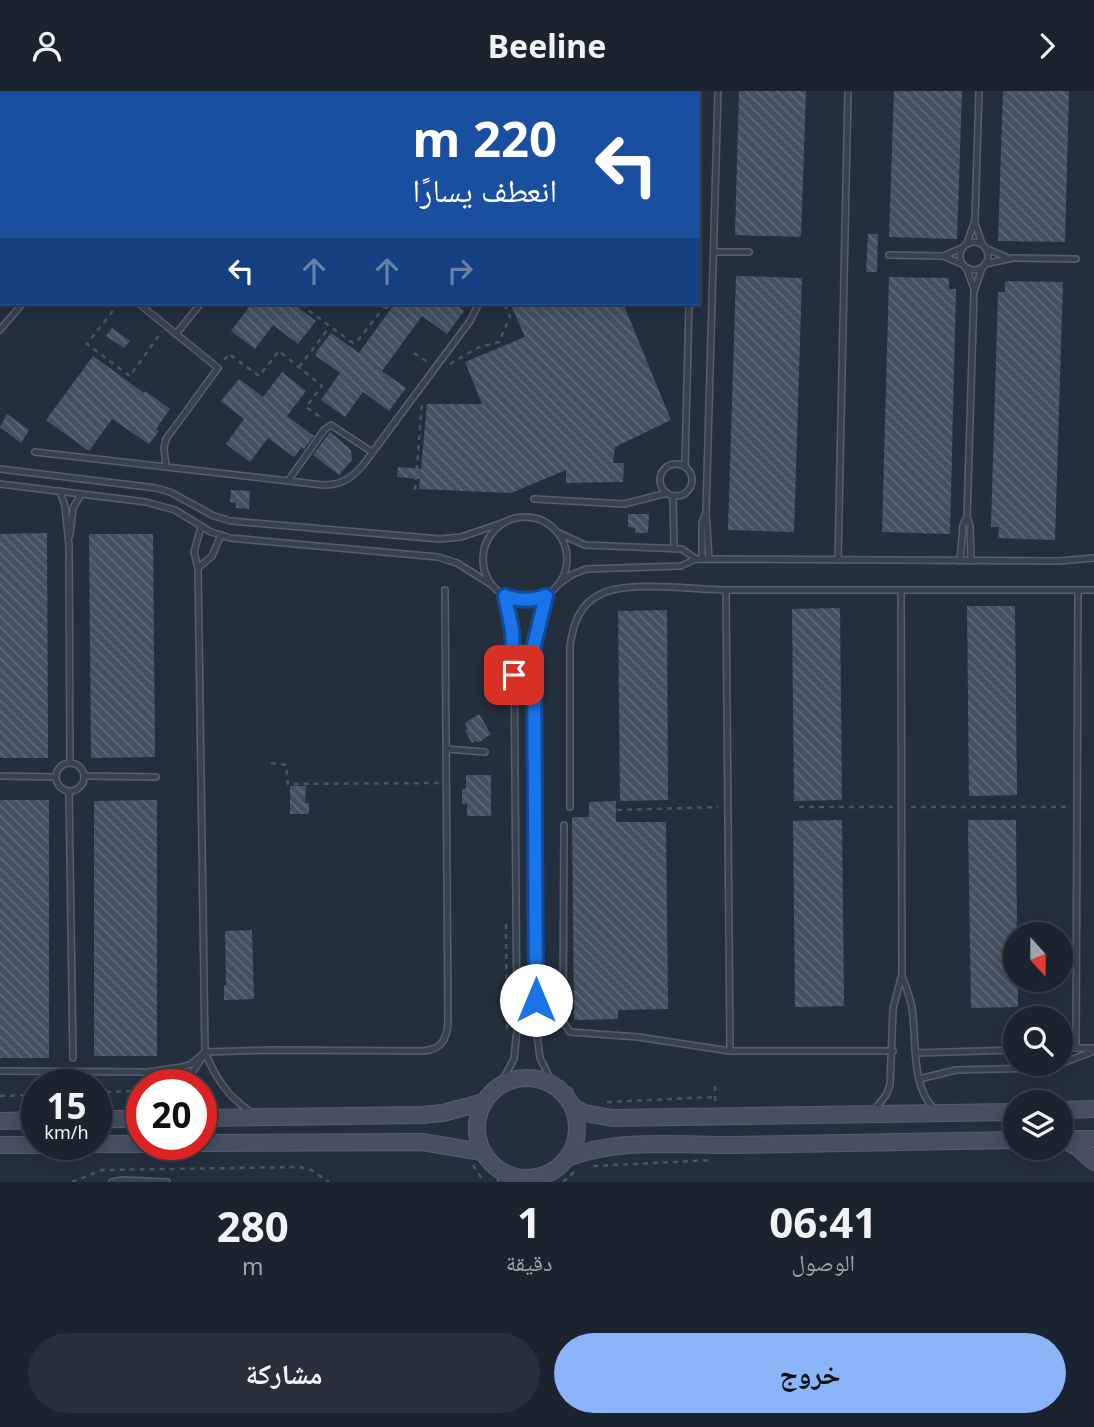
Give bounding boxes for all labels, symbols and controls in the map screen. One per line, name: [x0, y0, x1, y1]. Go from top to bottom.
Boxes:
text: Beeline: [488, 24, 606, 67]
icon: person: [28, 27, 66, 65]
icon: forward: [1028, 27, 1066, 65]
text: 220 m: [412, 105, 557, 171]
icon: left: [581, 119, 672, 210]
text: انعطف يسارًا: [412, 168, 557, 211]
icon: left: [222, 252, 260, 290]
icon: ahead: [295, 252, 333, 290]
icon: ahead: [368, 252, 406, 290]
icon: right: [441, 252, 479, 290]
pin: [484, 645, 544, 705]
icon: arrive: [495, 656, 533, 694]
north arrow: [1003, 922, 1073, 992]
map controls: [1003, 922, 1073, 1160]
position arrow: [499, 963, 573, 1037]
button: search: [1003, 1006, 1073, 1076]
speed limit sign: 20: [126, 1069, 217, 1160]
text: 15: [46, 1082, 87, 1129]
button: layers: [1003, 1090, 1073, 1160]
text: km/h: [44, 1120, 89, 1144]
text: 1: [517, 1193, 541, 1250]
text: 06:41: [769, 1193, 877, 1250]
text: 280: [217, 1197, 289, 1254]
text: دقيقة: [506, 1246, 552, 1278]
text: الوصول: [791, 1246, 855, 1278]
text: m: [242, 1250, 264, 1282]
button: مشاركة: [28, 1333, 540, 1413]
button: خروج: [554, 1333, 1066, 1413]

